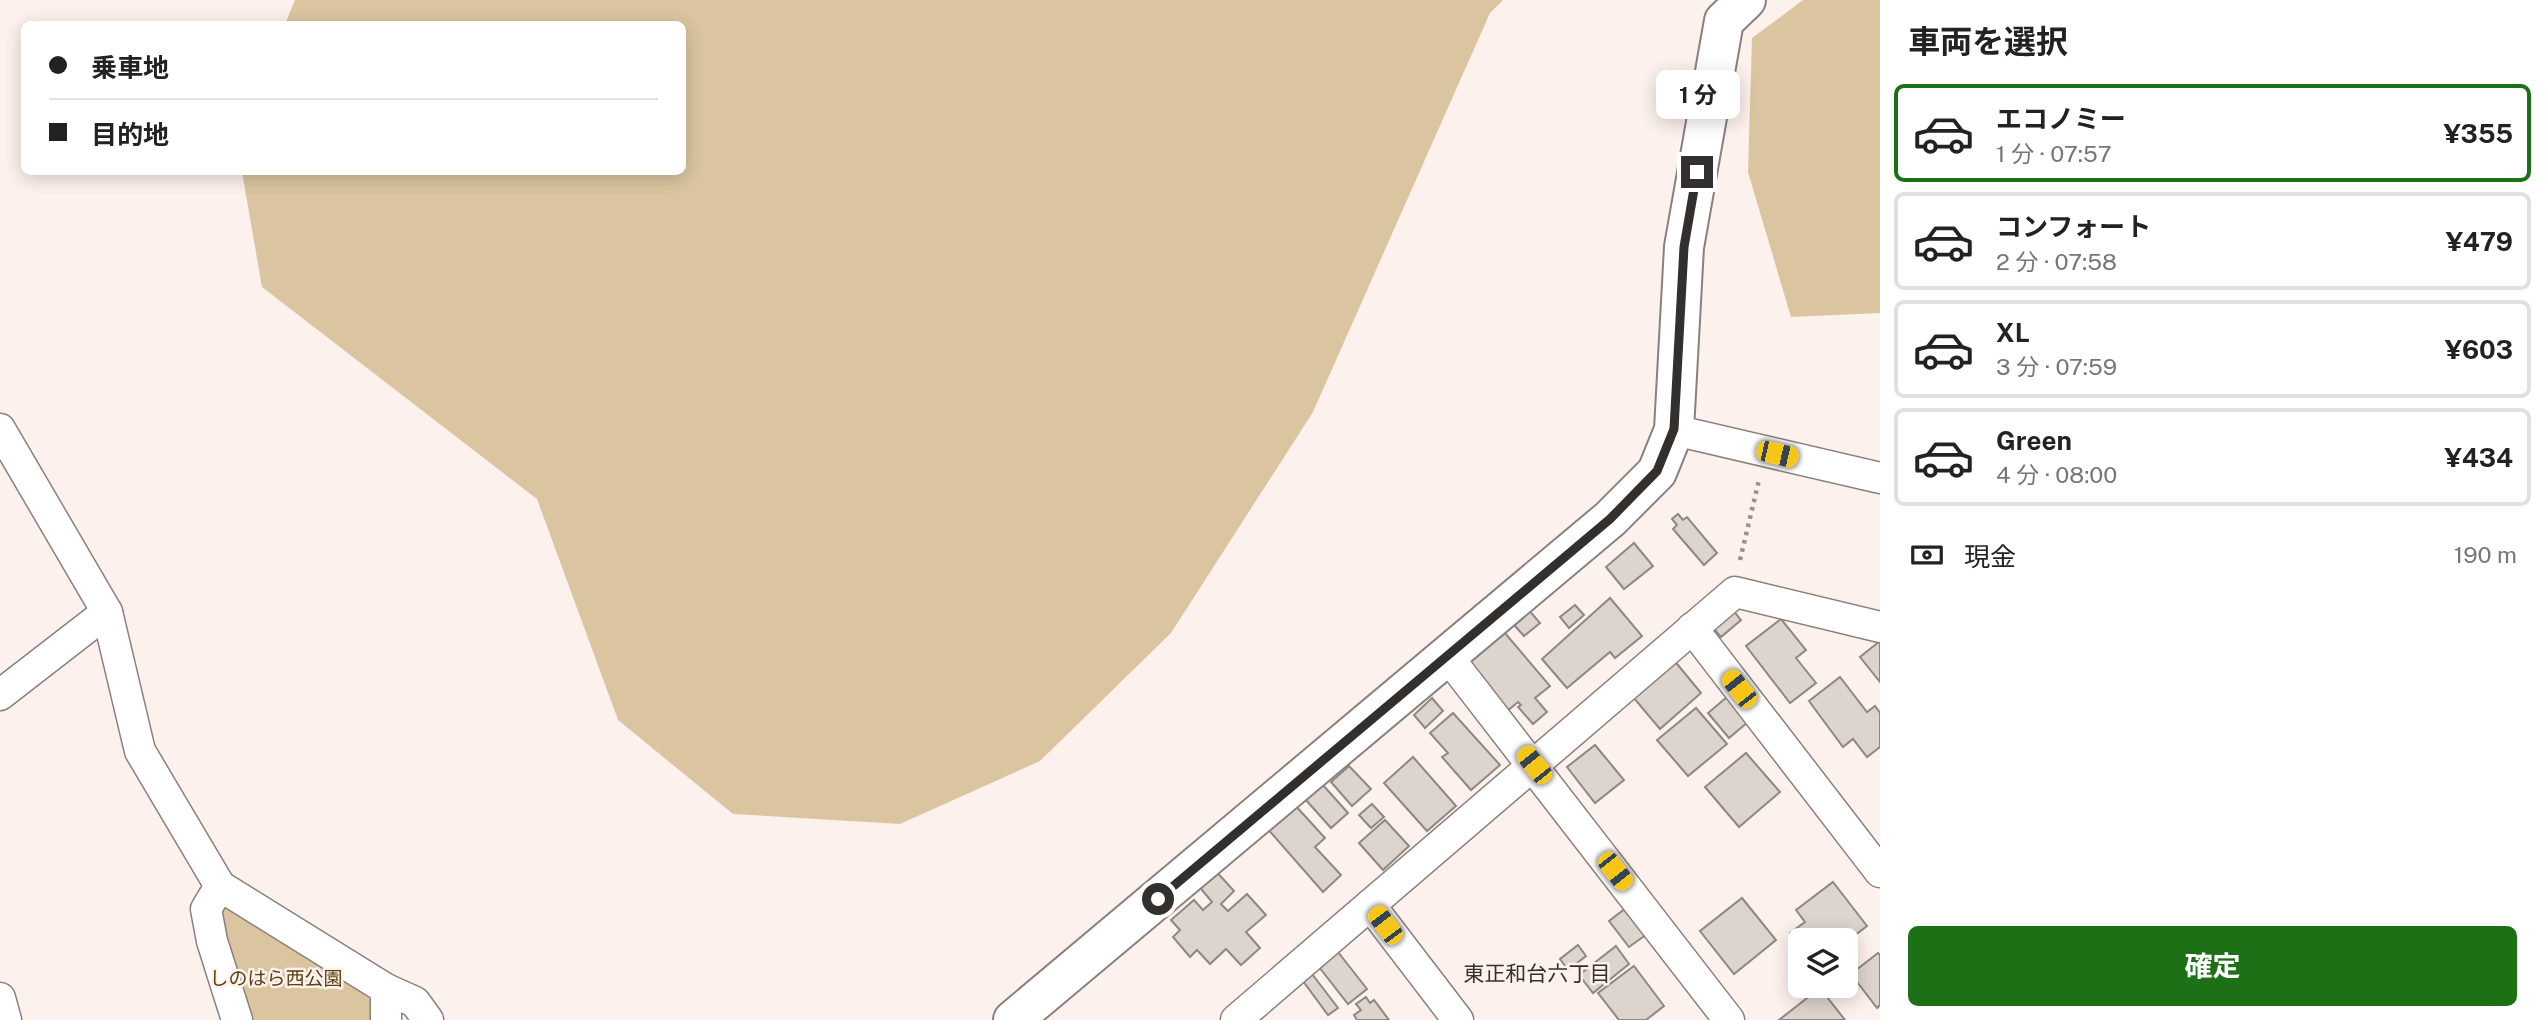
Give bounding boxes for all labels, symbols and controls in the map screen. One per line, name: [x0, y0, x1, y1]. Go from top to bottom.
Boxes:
text: 車両を選択: [1908, 23, 2068, 60]
text: 乗車地: [91, 52, 169, 83]
callout: 1 分: [1655, 71, 1739, 120]
text: 1 分: [1679, 81, 1717, 108]
icon: car: [1912, 102, 1975, 165]
text: エコノミー: [1996, 103, 2126, 134]
text: ¥355: [2443, 118, 2513, 149]
text: 目的地: [91, 119, 169, 150]
text: 1 分 · 07:57: [1996, 140, 2111, 167]
route end: [1681, 156, 1713, 188]
icon: car: [1912, 210, 1975, 273]
text: コンフォート: [1996, 211, 2151, 242]
text: ¥479: [2446, 226, 2513, 257]
text: 2 分 · 07:58: [1996, 248, 2117, 275]
text: XL: [1996, 317, 2030, 348]
icon: car: [1912, 318, 1975, 381]
text: ¥603: [2445, 334, 2513, 365]
text: 3 分 · 07:59: [1996, 353, 2117, 380]
text: Green: [1996, 425, 2072, 456]
icon: car: [1912, 426, 1975, 489]
car: [1755, 439, 1800, 469]
text: ¥434: [2445, 442, 2513, 473]
text: 4 分 · 08:00: [1996, 461, 2117, 488]
icon: cash: [1908, 536, 1946, 574]
text: 現金: [1964, 541, 2016, 572]
text: 190 m: [2454, 541, 2517, 568]
car: [1718, 666, 1761, 712]
car: [1513, 742, 1556, 788]
car: [1594, 848, 1637, 894]
route start: [1142, 883, 1174, 915]
car: [1364, 902, 1407, 948]
button: 確定: [1908, 926, 2517, 1006]
map controls: [1788, 928, 1858, 998]
button: layers: [1788, 928, 1858, 998]
district label: 東正和台六丁目: [1464, 961, 1611, 986]
park label: しのはら西公園: [209, 967, 343, 989]

